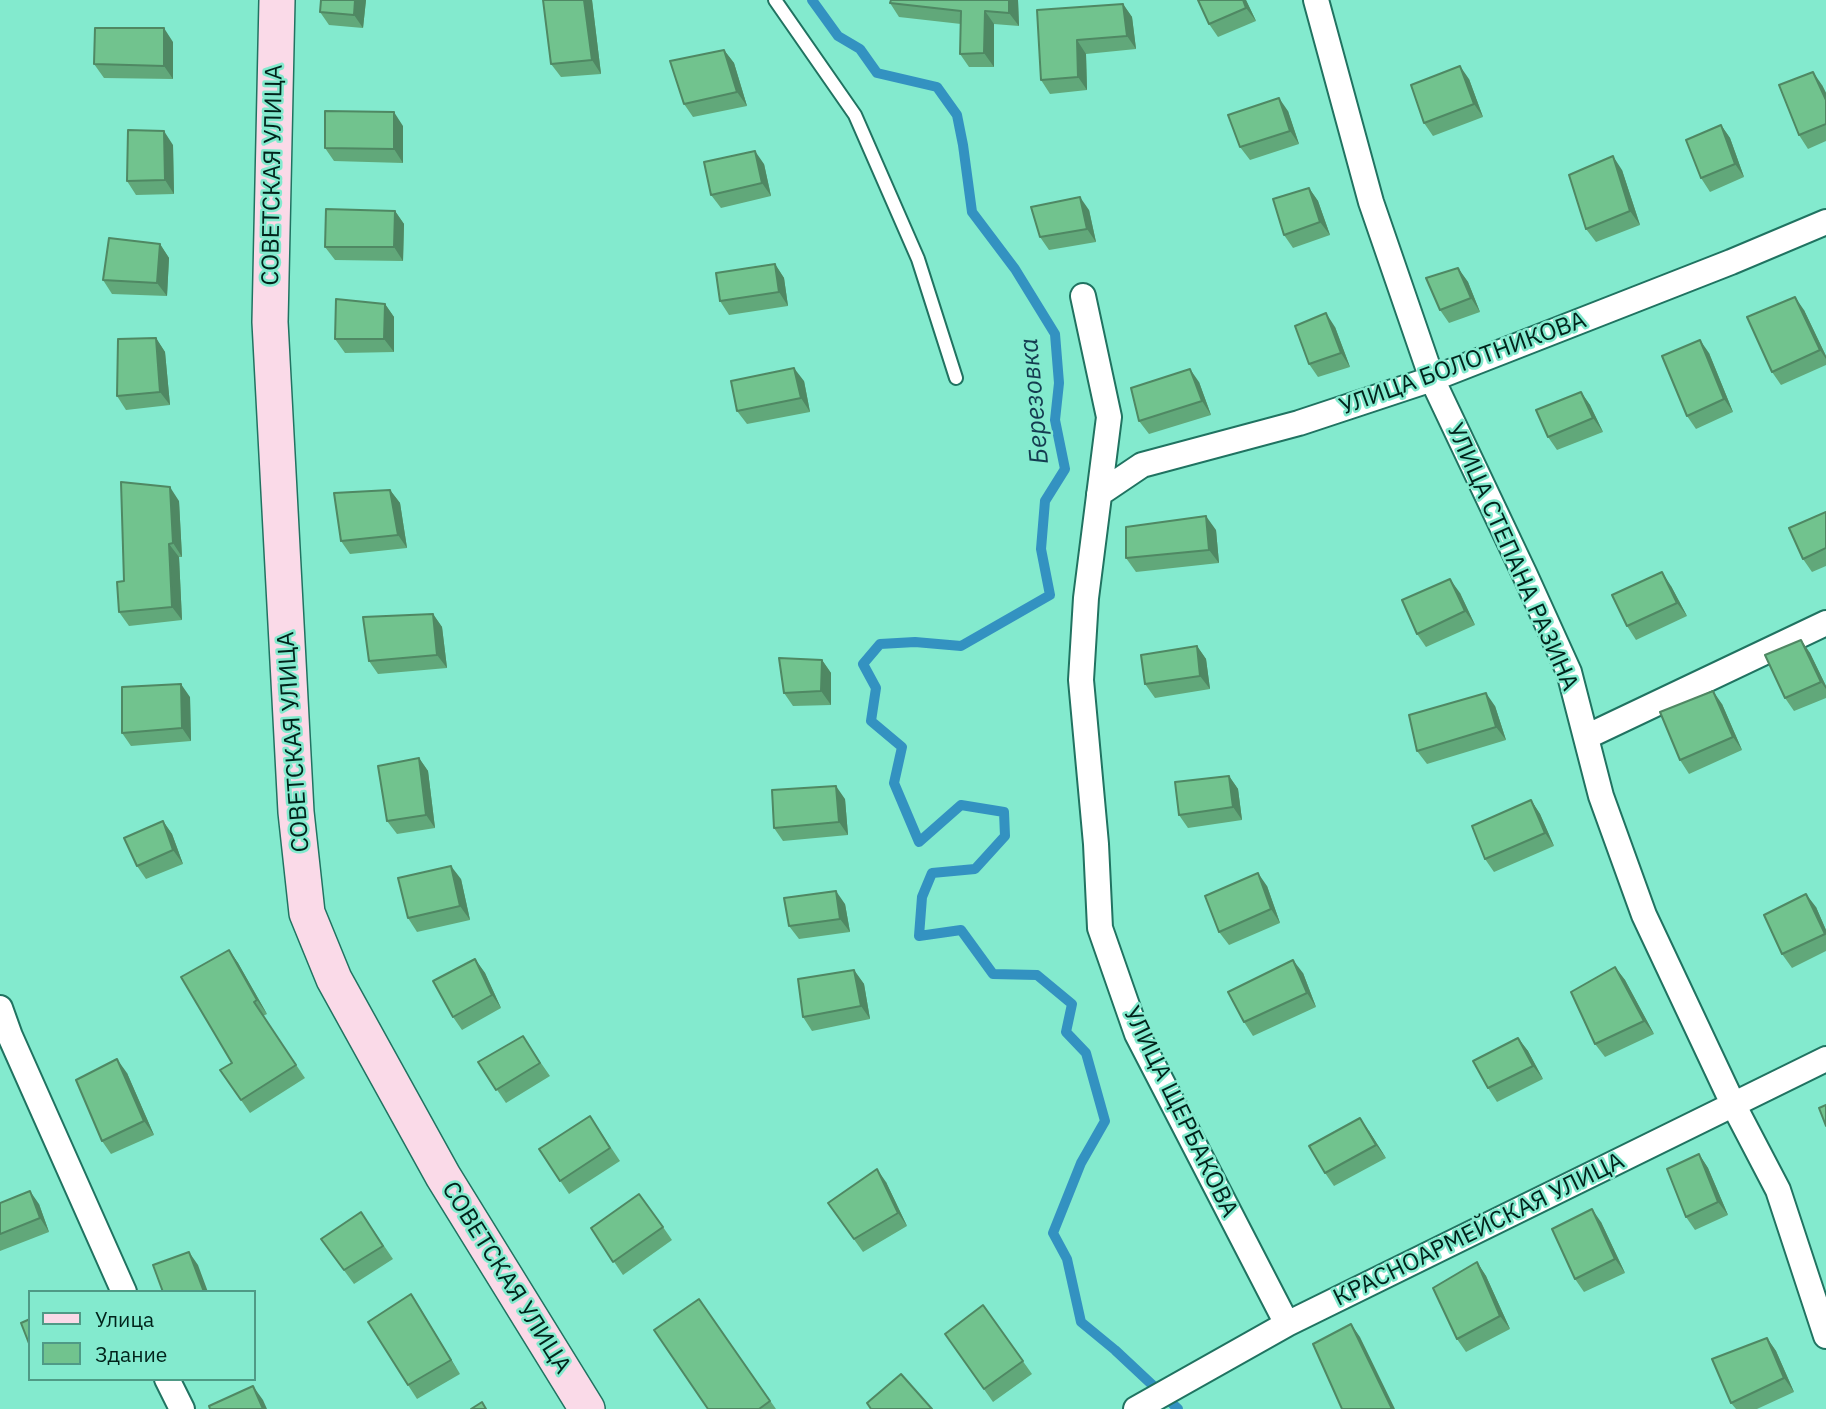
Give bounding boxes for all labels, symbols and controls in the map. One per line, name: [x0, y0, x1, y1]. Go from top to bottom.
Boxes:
street label: СОВЕТСКАЯ УЛИЦА: [257, 64, 289, 286]
street label: УЛИЦА БОЛОТНИКОВА: [1336, 306, 1590, 422]
water label: Березовка: [1014, 337, 1056, 465]
street label: УЛИЦА СТЕПАНА РАЗИНА: [1440, 419, 1584, 695]
street label: СОВЕТСКАЯ УЛИЦА: [272, 631, 316, 853]
street label: УЛИЦА ЩЕРБАКОВА: [1116, 1002, 1244, 1222]
street label: КРАСНОАРМЕЙСКАЯ УЛИЦА: [1329, 1147, 1629, 1313]
street label: СОВЕТСКАЯ УЛИЦА: [435, 1177, 577, 1379]
legend: [28, 1290, 256, 1381]
text: Улица: [95, 1305, 154, 1333]
text: Здание: [95, 1340, 167, 1368]

